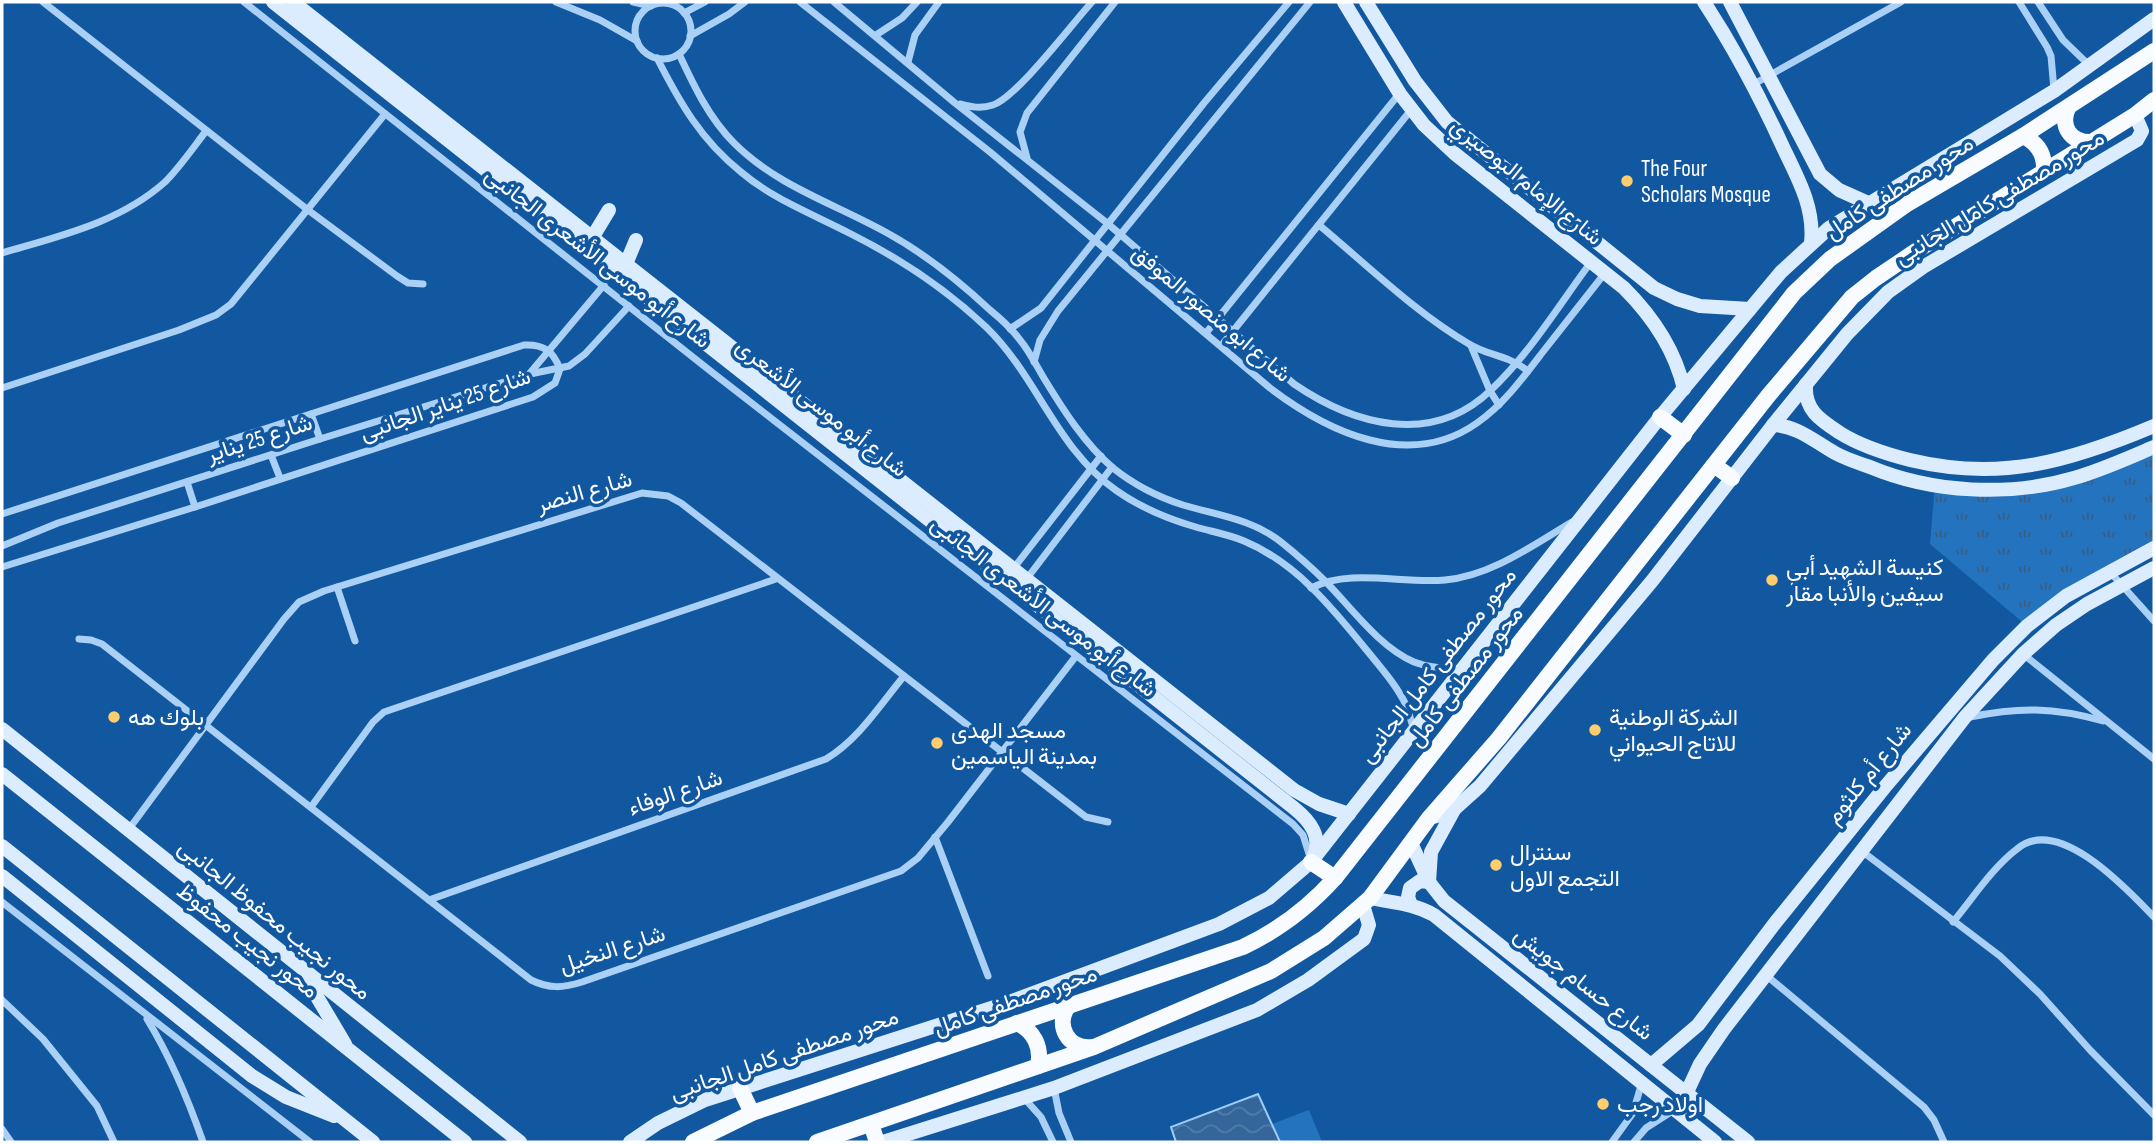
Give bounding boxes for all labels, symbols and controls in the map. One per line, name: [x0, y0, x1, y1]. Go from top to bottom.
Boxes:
street label: شارع الإمام البوصيري: [1442, 112, 1608, 255]
street label: محور مصطفى كامل الجانبى: [1889, 124, 2110, 272]
street label: محور مصطفى كامل: [1820, 129, 1979, 246]
place label: The Four Scholars Mosque: [1641, 155, 1771, 209]
street label: شارع أبو موسى الأشعرى الجانبى: [478, 161, 716, 355]
marker: The Four Scholars Mosque: [1619, 173, 1635, 189]
street label: شارع ابو منصور الموفق: [1125, 239, 1297, 389]
street label: شارع أبو موسى الأشعرى: [729, 332, 913, 484]
street label: شارع 25 يناير الجانبى: [356, 363, 535, 448]
street label: شارع 25 يناير: [202, 409, 316, 471]
street label: شارع النصر: [532, 465, 636, 520]
street label: شارع أبو موسى الأشعرى الجانبى: [924, 510, 1162, 704]
place label: كنيسة الشهيد أبي سيفين والأنبا مقار: [1785, 554, 1944, 608]
street label: محور مصطفى كامل الجانبى: [1352, 562, 1522, 768]
marker: كنيسة الشهيد أبي سيفين والأنبا مقار: [1764, 572, 1780, 588]
street label: محور مصطفى كامل: [1401, 600, 1529, 752]
place label: بلوك هه: [128, 704, 204, 732]
place label: الشركة الوطنية للاتاج الحيواني: [1609, 704, 1738, 762]
marker: بلوك هه: [106, 709, 122, 725]
place label: مسجد الهدى بمدينة الياسمين: [951, 717, 1097, 771]
street label: شارع أم كلثوم: [1819, 717, 1919, 831]
marker: الشركة الوطنية للاتاج الحيواني: [1587, 722, 1603, 738]
marker: مسجد الهدى بمدينة الياسمين: [929, 735, 945, 751]
street label: شارع الوفاء: [624, 764, 727, 823]
street label: محور نجيب محفوظ الجانبى: [173, 832, 377, 1006]
place label: سنترال التجمع الاول: [1510, 839, 1620, 894]
marker: سنترال التجمع الاول: [1488, 857, 1504, 873]
street label: محور نجيب محفوظ: [172, 876, 324, 1004]
street label: شارع النخيل: [556, 920, 669, 981]
street label: شارع حسام جويش: [1507, 921, 1659, 1048]
street label: محور مصطفى كامل: [930, 960, 1101, 1042]
street label: محور مصطفى كامل الجانبى: [666, 1003, 902, 1107]
place label: اولاد رجب: [1617, 1091, 1703, 1119]
marker: اولاد رجب: [1595, 1096, 1611, 1112]

